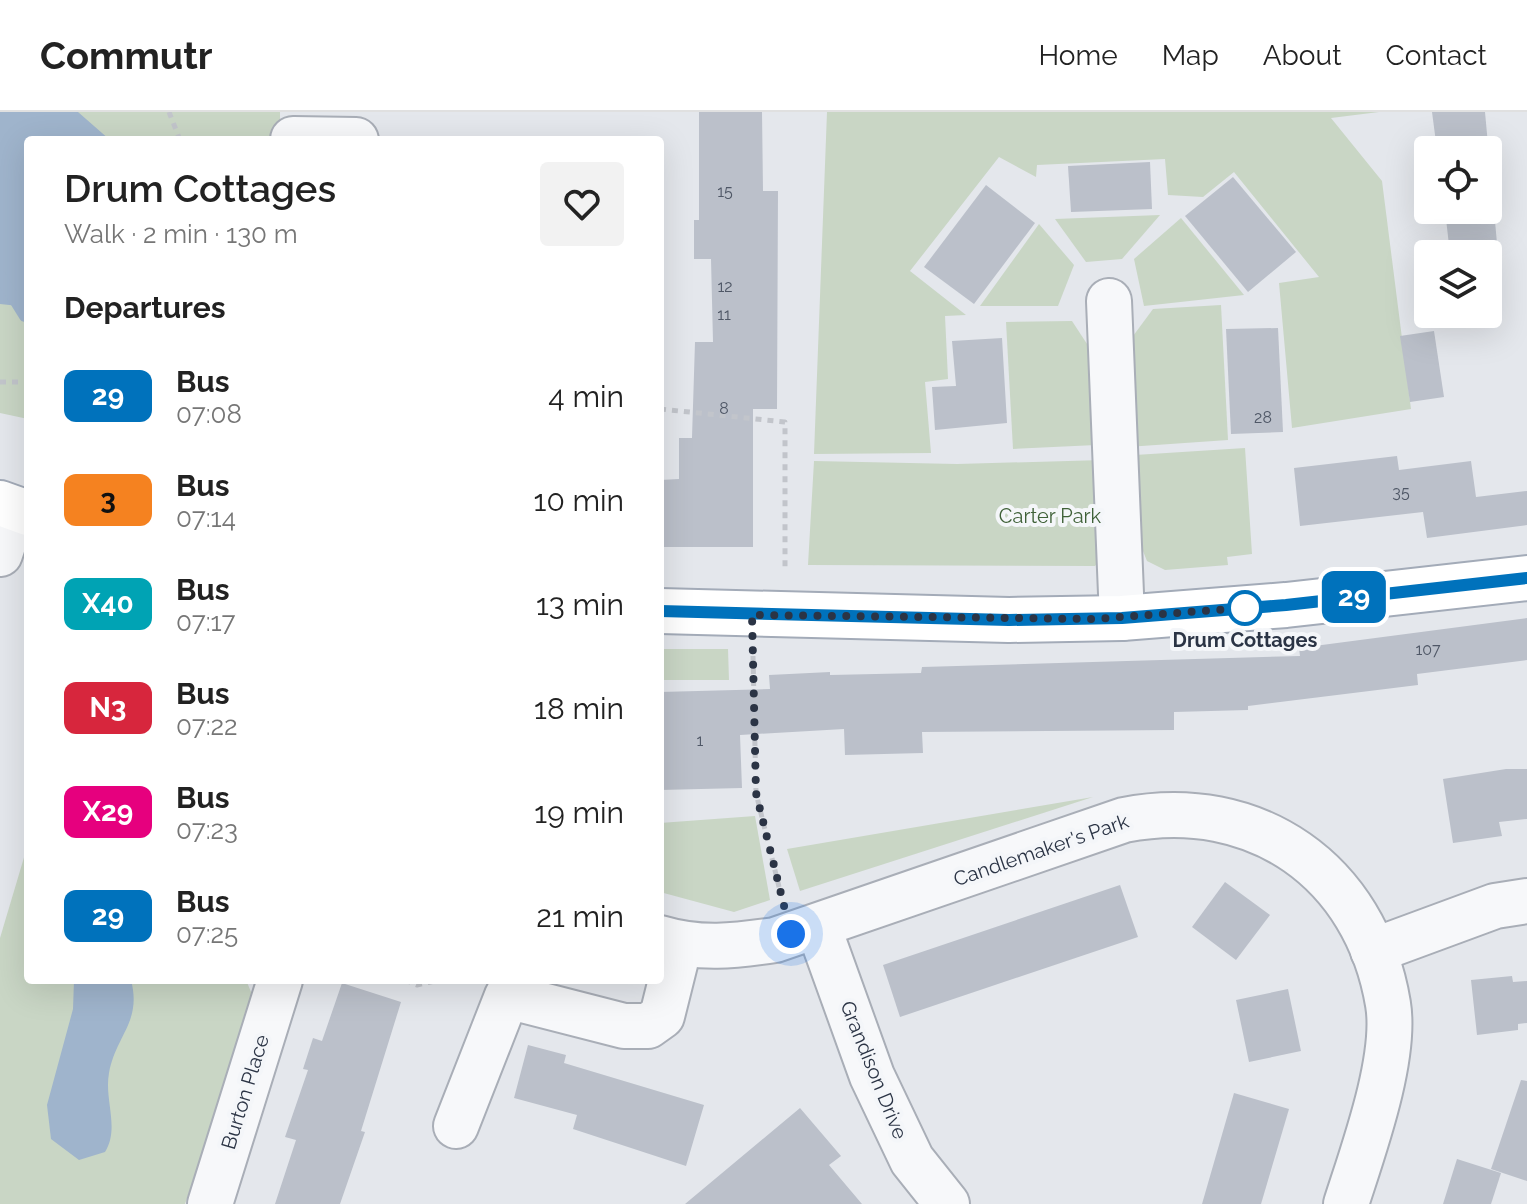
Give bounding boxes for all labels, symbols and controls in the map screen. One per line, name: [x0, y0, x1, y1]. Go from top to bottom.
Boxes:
text: Commutr: [40, 33, 212, 78]
text: Home: [1038, 39, 1118, 72]
text: Map: [1162, 39, 1219, 72]
text: About: [1263, 39, 1342, 72]
text: Contact: [1386, 39, 1487, 72]
map controls: [1414, 136, 1502, 328]
button: locate: [1414, 136, 1502, 224]
button: heart: [540, 162, 624, 246]
text: Drum Cottages: [64, 166, 336, 211]
house number: 15: [717, 182, 733, 201]
text: Walk · 2 min · 130 m: [64, 219, 298, 249]
button: layers: [1414, 240, 1502, 328]
house number: 12: [717, 277, 733, 296]
text: Departures: [64, 290, 226, 325]
house number: 11: [717, 305, 731, 324]
text: Bus: [176, 364, 230, 399]
text: 29: [92, 379, 124, 412]
text: 4 min: [548, 379, 624, 414]
text: 07:08: [176, 399, 242, 429]
house number: 8: [719, 399, 729, 418]
house number: 28: [1254, 408, 1272, 427]
text: Bus: [176, 468, 230, 503]
text: 3: [100, 483, 116, 516]
text: 10 min: [534, 483, 624, 518]
house number: 35: [1392, 483, 1410, 502]
text: 07:14: [176, 503, 236, 533]
park label: Carter Park: [999, 504, 1102, 528]
line badge: 29: [1318, 571, 1390, 623]
text: Bus: [176, 572, 230, 607]
text: 29: [1338, 580, 1370, 613]
text: X40: [82, 587, 134, 620]
text: 13 min: [536, 587, 624, 622]
marker: Drum Cottages: [1228, 591, 1262, 625]
text: 07:17: [176, 607, 235, 637]
place label: Drum Cottages: [1173, 628, 1318, 652]
house number: 107: [1415, 640, 1441, 659]
text: Bus: [176, 676, 230, 711]
text: N3: [90, 691, 127, 724]
text: 18 min: [534, 691, 624, 726]
text: 07:22: [176, 711, 238, 741]
house number: 1: [697, 731, 704, 750]
text: Bus: [176, 780, 230, 815]
text: X29: [83, 795, 133, 828]
text: 19 min: [534, 795, 624, 830]
street label: Candlemaker's Park: [950, 809, 1132, 891]
text: 07:23: [176, 815, 238, 845]
text: Bus: [176, 884, 230, 919]
text: 29: [92, 899, 124, 932]
text: 21 min: [536, 899, 624, 934]
your location: [771, 914, 811, 954]
text: 07:25: [176, 919, 238, 949]
street label: Grandison Drive: [835, 997, 913, 1143]
street label: Burton Place: [216, 1031, 274, 1152]

